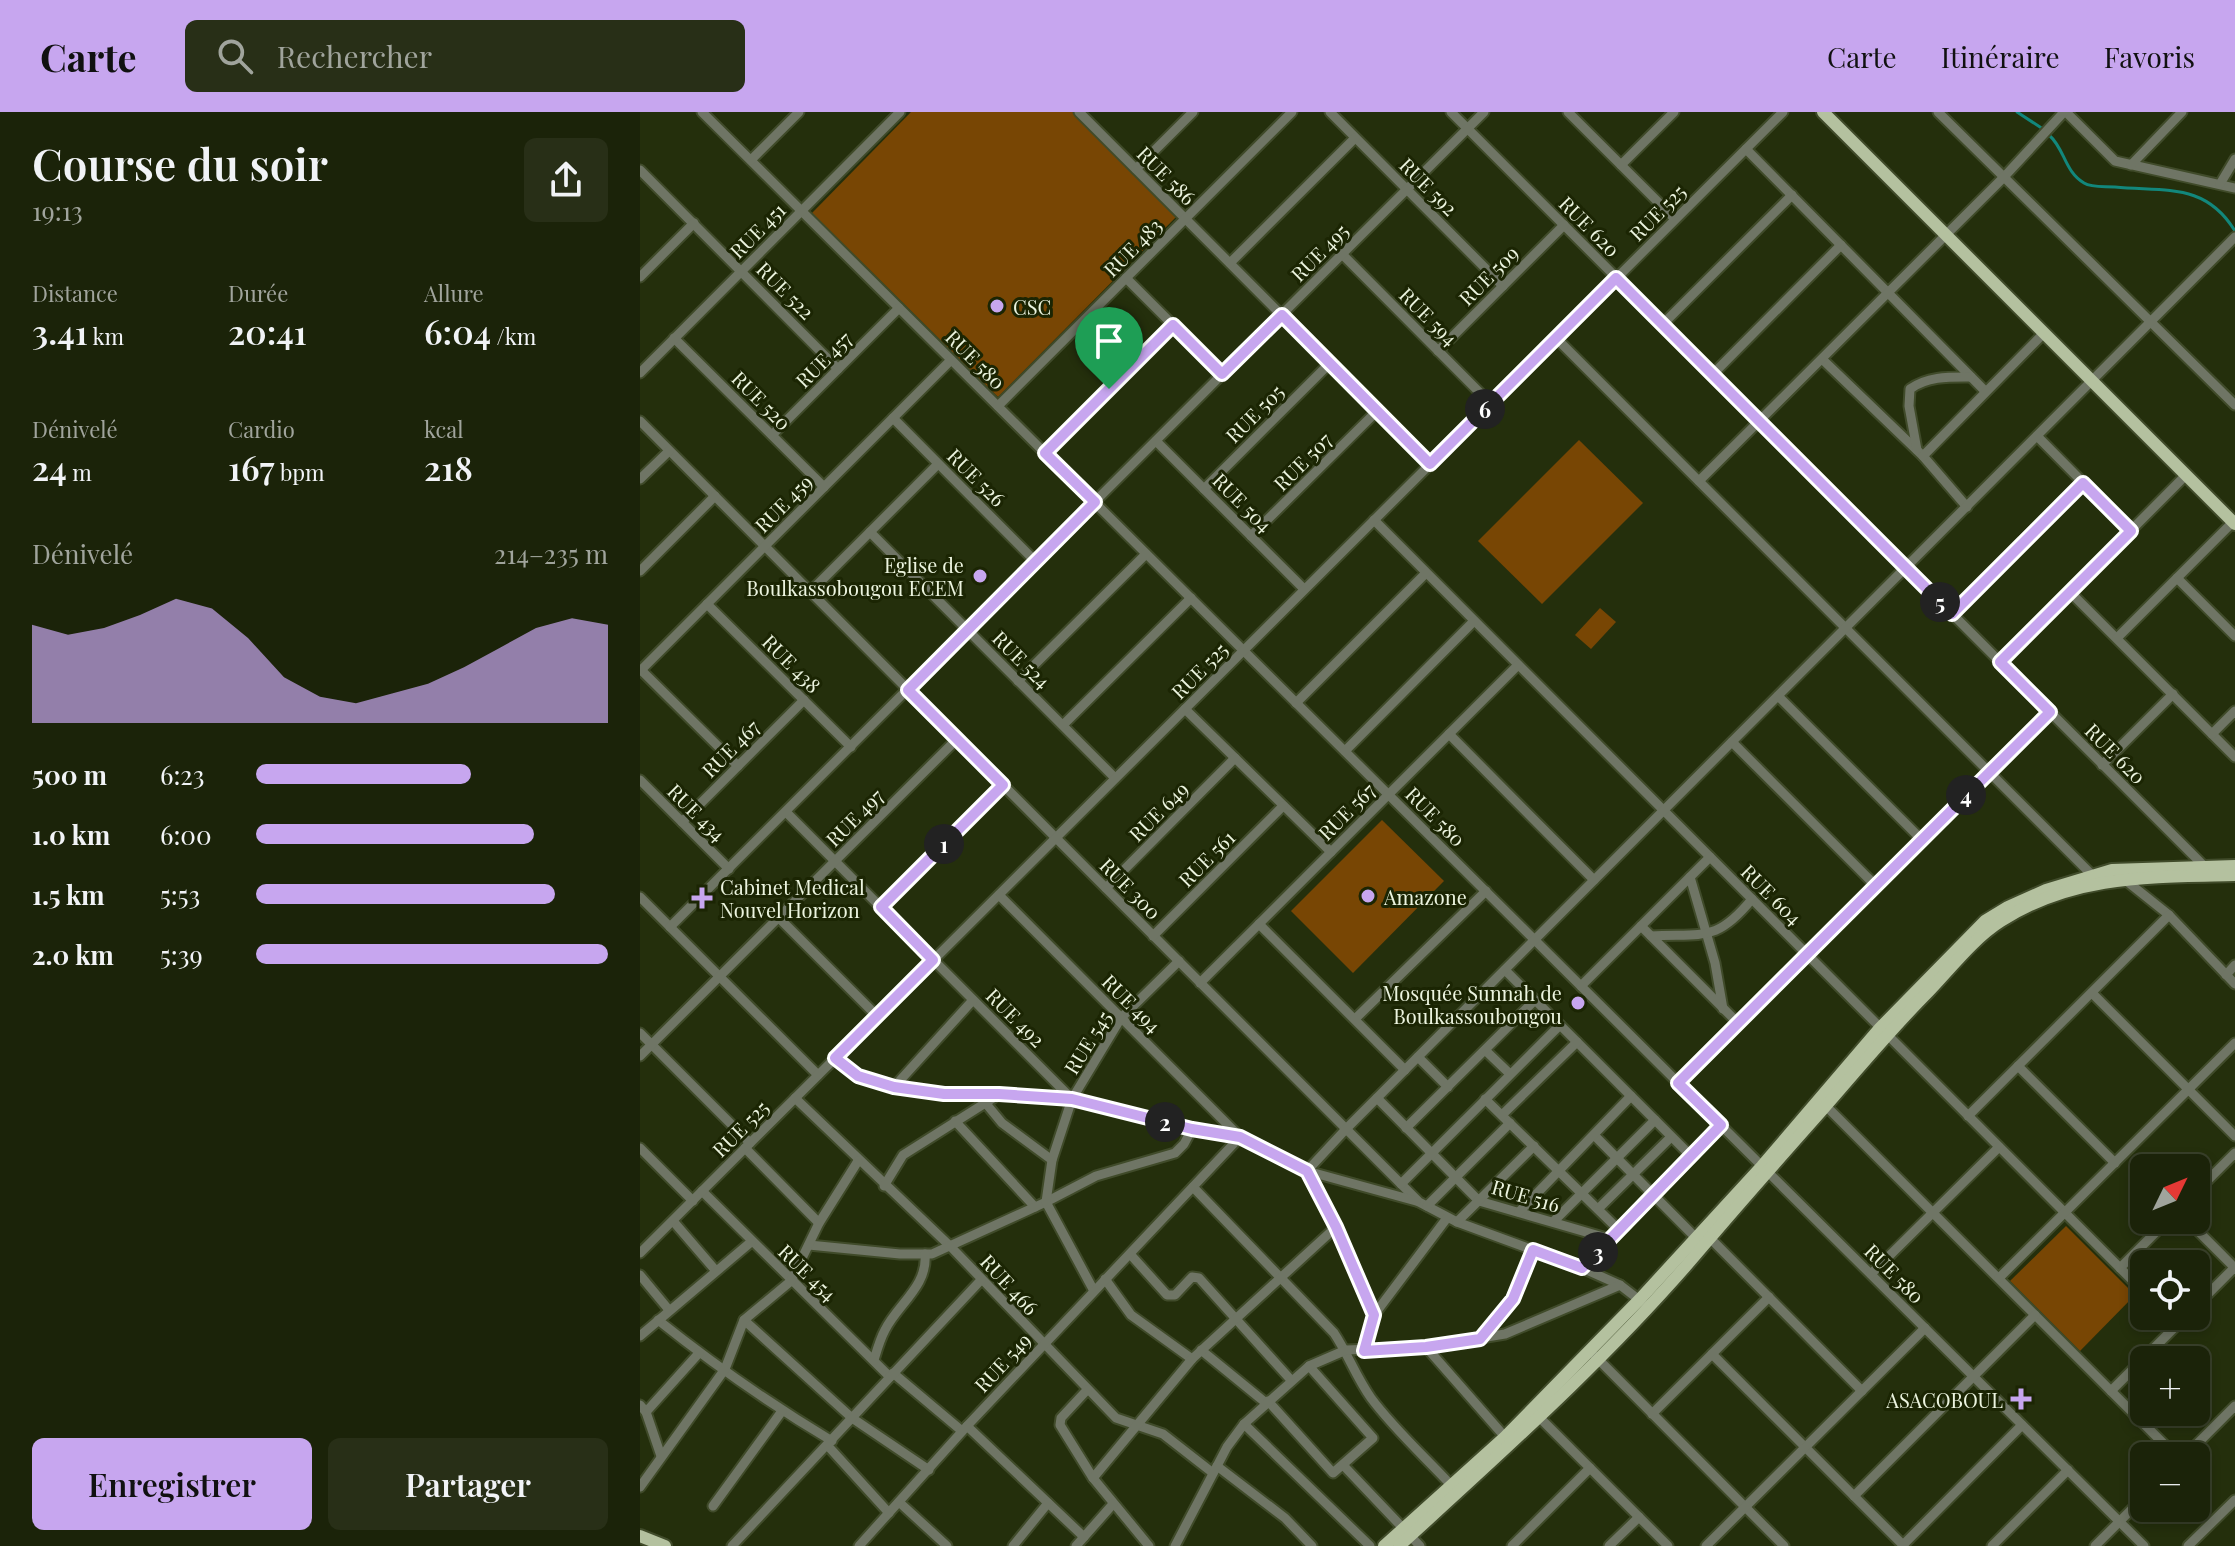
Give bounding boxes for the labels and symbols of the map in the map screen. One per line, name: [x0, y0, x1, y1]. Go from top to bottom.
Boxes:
street label: RUE 586: [1132, 140, 1202, 210]
street label: RUE 592: [1394, 151, 1464, 221]
street label: RUE 525: [1623, 178, 1691, 246]
street label: RUE 620: [1554, 190, 1626, 262]
street label: RUE 451: [723, 196, 791, 264]
street label: RUE 483: [1097, 212, 1167, 282]
street label: RUE 495: [1284, 217, 1354, 287]
street label: RUE 509: [1452, 239, 1524, 311]
street label: RUE 522: [751, 255, 821, 325]
street label: RUE 594: [1394, 281, 1464, 351]
place label: CSC: [1013, 293, 1051, 320]
marker: CSC: [988, 297, 1006, 315]
pin: [1075, 307, 1143, 389]
street label: RUE 580: [940, 323, 1012, 395]
street label: RUE 457: [789, 325, 857, 393]
street label: RUE 520: [726, 364, 798, 436]
street label: RUE 505: [1219, 378, 1289, 448]
pin: 6: [1465, 389, 1505, 429]
street label: RUE 507: [1267, 426, 1337, 496]
street label: RUE 526: [942, 442, 1012, 512]
street label: RUE 504: [1207, 466, 1279, 538]
street label: RUE 459: [748, 468, 818, 538]
place label: Eglise de Boulkassobougou ECEM: [746, 551, 964, 601]
marker: Eglise de Boulkassobougou ECEM: [971, 567, 989, 585]
pin: 5: [1920, 582, 1960, 622]
street label: RUE 524: [987, 624, 1057, 694]
street label: RUE 438: [757, 628, 827, 698]
street label: RUE 525: [1165, 636, 1233, 704]
street label: RUE 467: [695, 713, 765, 783]
street label: RUE 620: [2080, 717, 2152, 789]
street label: RUE 649: [1122, 775, 1194, 847]
pin: 4: [1946, 775, 1986, 815]
street label: RUE 434: [662, 777, 732, 847]
street label: RUE 567: [1312, 777, 1380, 845]
street label: RUE 580: [1400, 780, 1472, 852]
street label: RUE 497: [819, 782, 889, 852]
pin: 1: [924, 824, 964, 864]
street label: RUE 561: [1172, 824, 1240, 892]
street label: RUE 300: [1094, 851, 1168, 925]
street label: RUE 604: [1736, 858, 1808, 930]
place label: Cabinet Medical Nouvel Horizon: [720, 873, 865, 923]
place label: Amazone: [1383, 883, 1467, 910]
marker: Cabinet Medical Nouvel Horizon: [691, 887, 713, 909]
marker: Amazone: [1359, 887, 1377, 905]
street label: RUE 494: [1097, 968, 1167, 1038]
place label: Mosquée Sunnah de Boulkassoubougou: [1382, 979, 1562, 1029]
street label: RUE 492: [981, 982, 1051, 1052]
marker: Mosquée Sunnah de Boulkassoubougou: [1569, 994, 1587, 1012]
street label: RUE 545: [1057, 1005, 1117, 1079]
street label: RUE 525: [706, 1094, 774, 1162]
pin: 2: [1145, 1102, 1185, 1142]
north arrow: [2130, 1154, 2210, 1234]
street label: RUE 516: [1489, 1172, 1563, 1218]
pin: 3: [1578, 1232, 1618, 1272]
street label: RUE 580: [1859, 1237, 1931, 1309]
street label: RUE 454: [773, 1238, 843, 1307]
street label: RUE 466: [975, 1248, 1045, 1320]
street label: RUE 549: [968, 1326, 1036, 1398]
place label: ASACOBOUL: [1885, 1386, 2003, 1413]
marker: ASACOBOUL: [2010, 1388, 2032, 1410]

